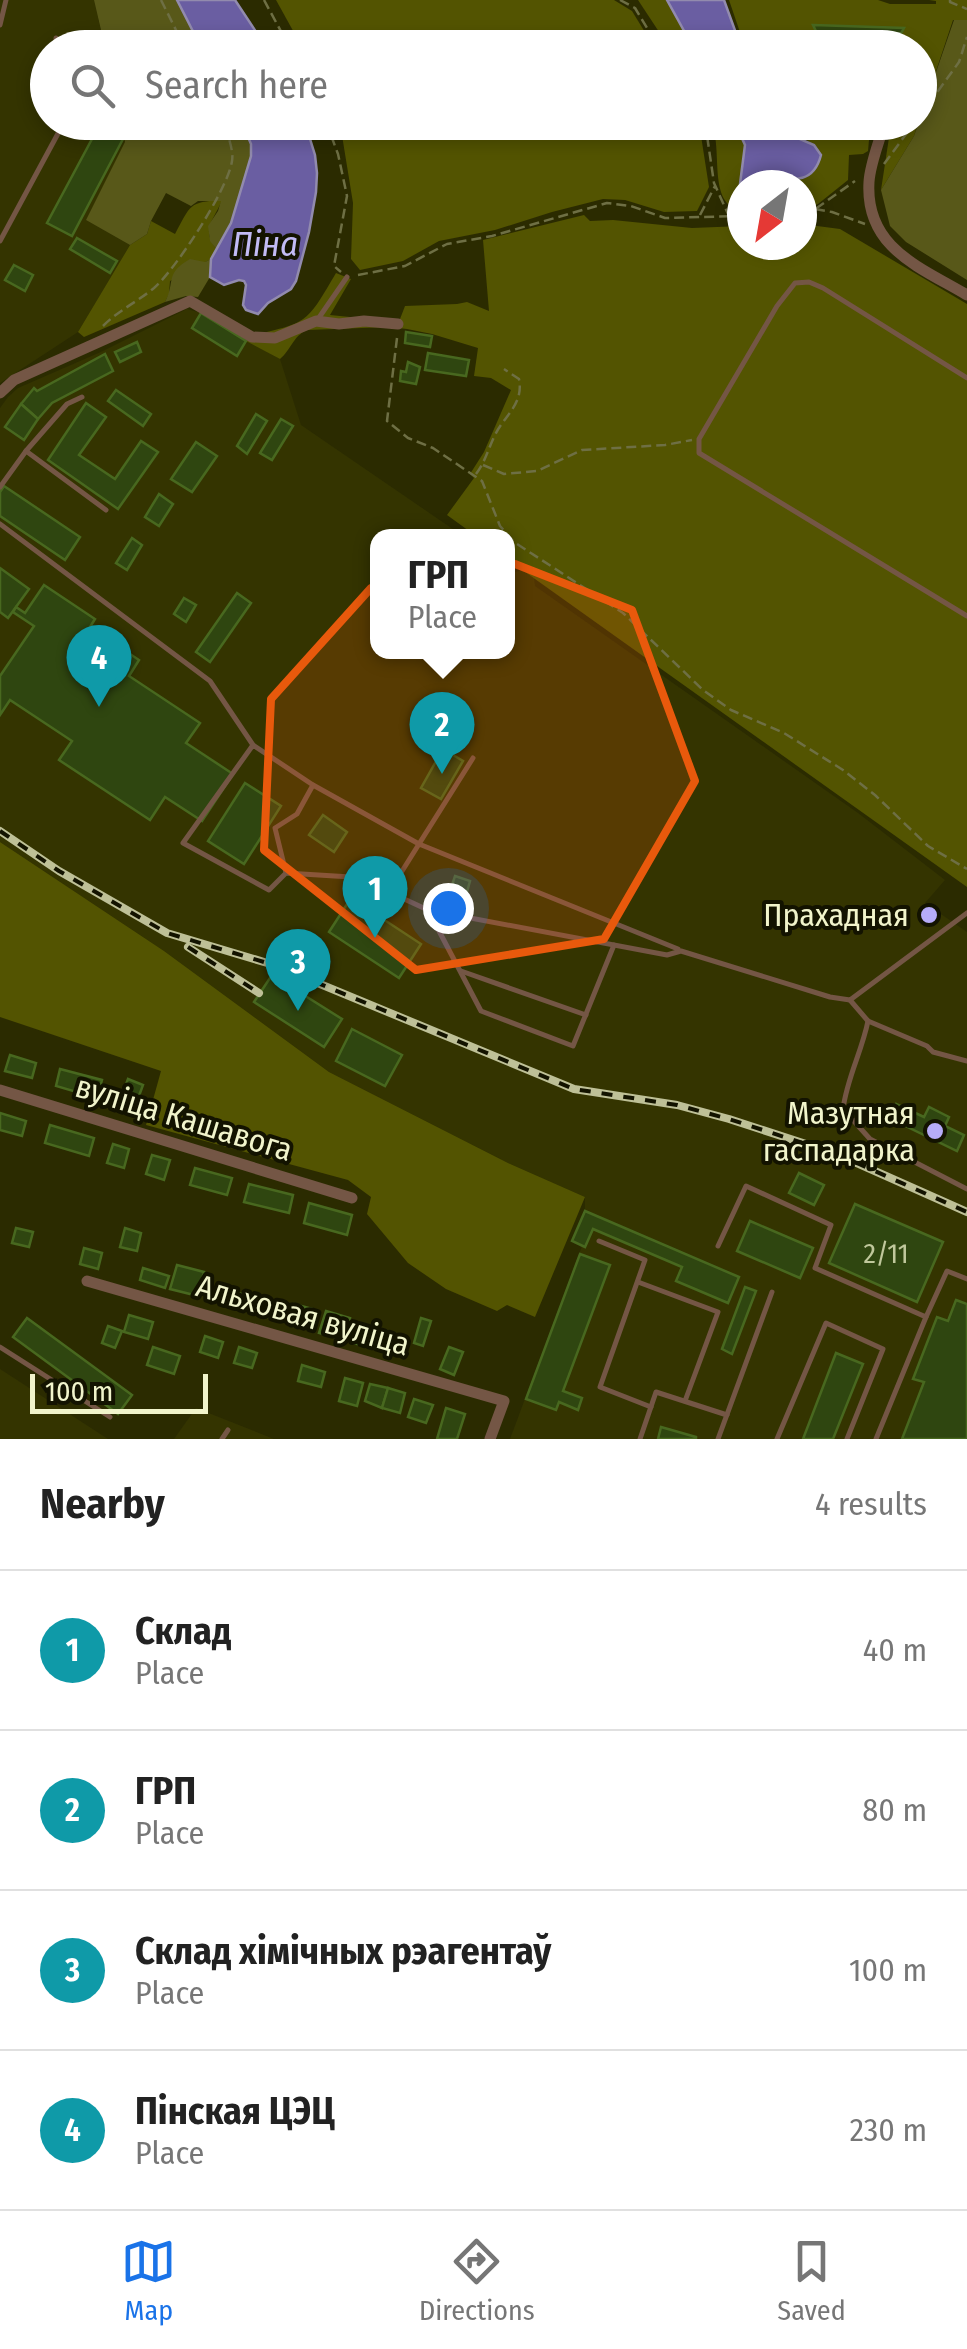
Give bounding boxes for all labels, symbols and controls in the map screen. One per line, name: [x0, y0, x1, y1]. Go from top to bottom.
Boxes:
search box: [30, 30, 937, 140]
icon: search: [65, 58, 120, 113]
text: Search here: [145, 62, 328, 108]
north arrow: [727, 170, 817, 260]
water label: Піна: [232, 223, 298, 265]
popup: [370, 529, 515, 659]
text: ГРП: [408, 552, 469, 598]
text: Place: [408, 598, 477, 636]
pin: 4: [66, 624, 132, 707]
pin: 2: [410, 692, 474, 774]
pin: 1: [342, 856, 408, 938]
your location: [423, 883, 474, 934]
place label: Прахадная: [763, 896, 909, 934]
marker: Прахадная: [918, 904, 940, 926]
pin: 3: [266, 928, 330, 1011]
street label: вуліца Кашавога: [71, 1067, 297, 1169]
place label: Мазутная гаспадарка: [763, 1094, 915, 1169]
marker: Мазутная гаспадарка: [924, 1120, 946, 1142]
house number: 2/11: [863, 1237, 909, 1270]
street label: Альховая вуліца: [192, 1266, 414, 1364]
scale bar: [30, 1369, 208, 1414]
text: 100 m: [45, 1375, 113, 1408]
text: Nearby: [40, 1479, 165, 1529]
text: 4 results: [815, 1485, 927, 1523]
text: Склад: [135, 1608, 231, 1654]
text: 1: [66, 1631, 79, 1669]
text: 40 m: [863, 1631, 927, 1669]
text: Place: [135, 1654, 204, 1692]
text: ГРП: [135, 1768, 196, 1814]
text: 2: [65, 1791, 80, 1829]
text: 80 m: [862, 1791, 927, 1829]
text: Place: [135, 1814, 204, 1852]
text: Склад хімічных рэагентаў: [135, 1928, 551, 1974]
text: 3: [65, 1951, 80, 1989]
text: 100 m: [849, 1951, 927, 1989]
text: Place: [135, 1974, 204, 2012]
text: Пінская ЦЭЦ: [135, 2088, 335, 2134]
text: 4: [64, 2111, 81, 2149]
text: 230 m: [850, 2111, 927, 2149]
text: Place: [135, 2134, 204, 2172]
tab: Map: [121, 2234, 176, 2327]
tab: Directions: [419, 2234, 535, 2327]
tab: Saved: [777, 2234, 846, 2327]

